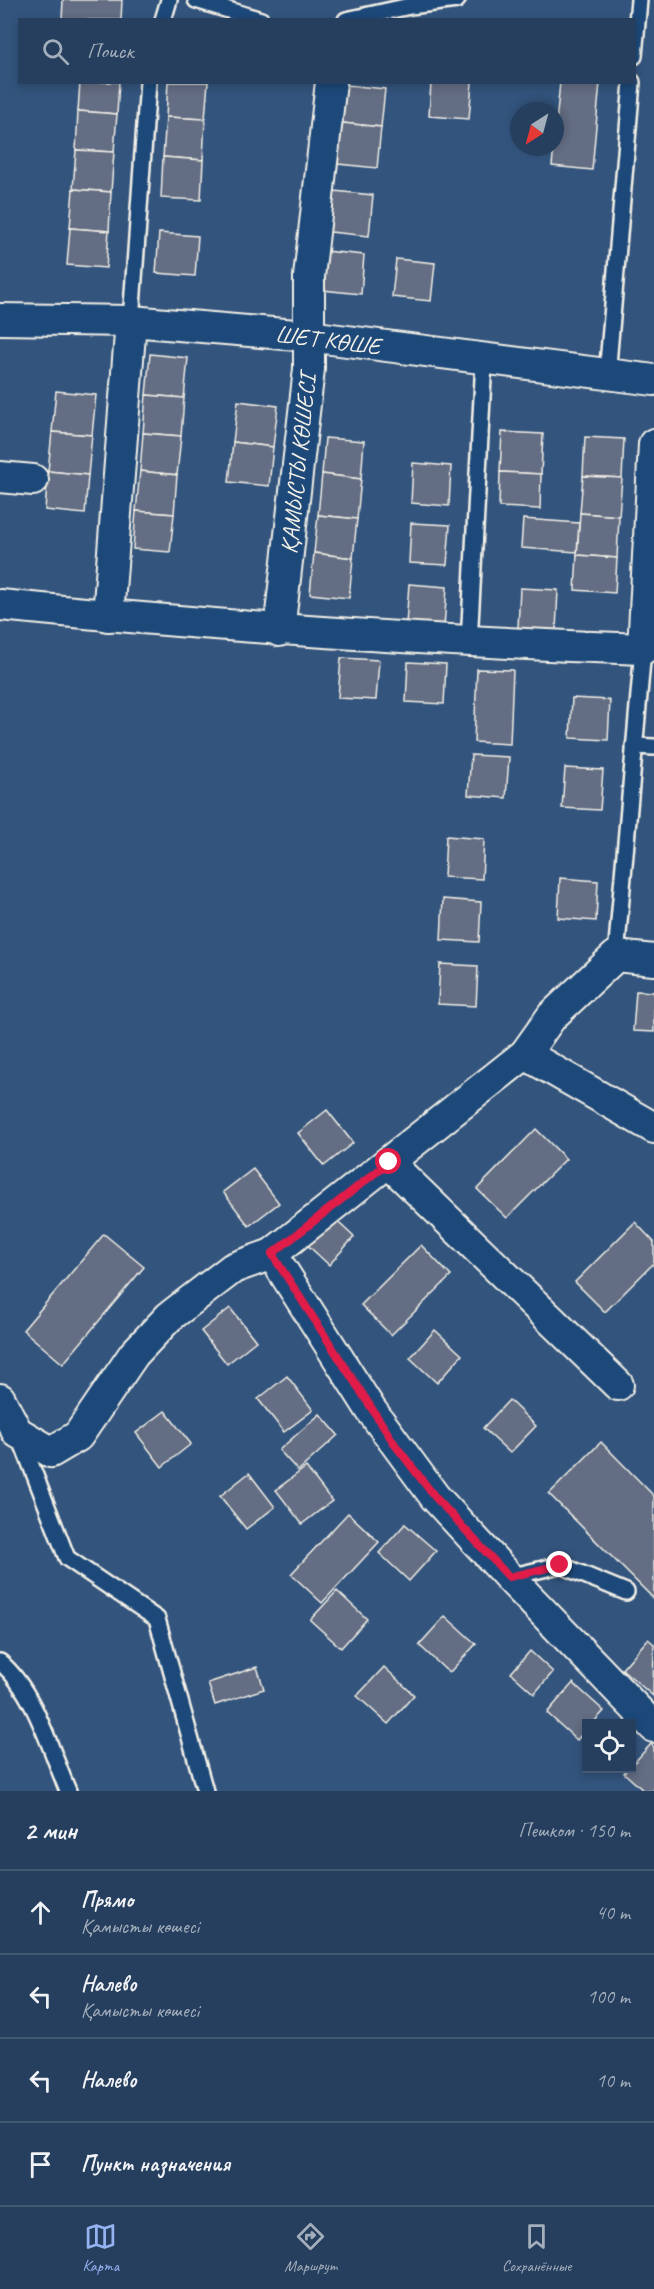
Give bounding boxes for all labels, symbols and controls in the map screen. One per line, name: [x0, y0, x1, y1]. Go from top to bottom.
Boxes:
search box: [18, 18, 636, 84]
icon: search: [39, 35, 72, 68]
text: Поиск: [87, 37, 133, 65]
north arrow: [510, 102, 564, 156]
street label: ШЕТ КӨШЕ: [274, 319, 385, 362]
street label: ҚАМЫСТЫ КӨШЕСІ: [274, 367, 323, 555]
route start: [375, 1148, 401, 1174]
route end: [546, 1551, 572, 1577]
map controls: [582, 1719, 636, 1773]
button: locate: [582, 1719, 636, 1773]
text: 2 мин: [24, 1814, 77, 1847]
text: Пешком · 150 m: [518, 1818, 630, 1843]
text: Прямо: [81, 1886, 133, 1914]
icon: ahead: [24, 1896, 57, 1929]
text: 40 m: [596, 1900, 630, 1925]
text: Қамысты көшесі: [81, 1914, 199, 1939]
text: Налево: [81, 1970, 137, 1998]
icon: left: [24, 1980, 57, 2013]
text: 100 m: [587, 1984, 630, 2009]
text: Қамысты көшесі: [81, 1998, 199, 2023]
icon: left: [24, 2064, 57, 2097]
text: Налево: [81, 2066, 137, 2094]
text: 10 m: [596, 2068, 630, 2093]
icon: arrive: [24, 2148, 57, 2181]
text: Пункт назначения: [81, 2150, 230, 2178]
tab: Карта: [83, 2220, 119, 2276]
tab: Маршрут: [284, 2220, 337, 2276]
tab: Сохранённые: [502, 2220, 571, 2276]

